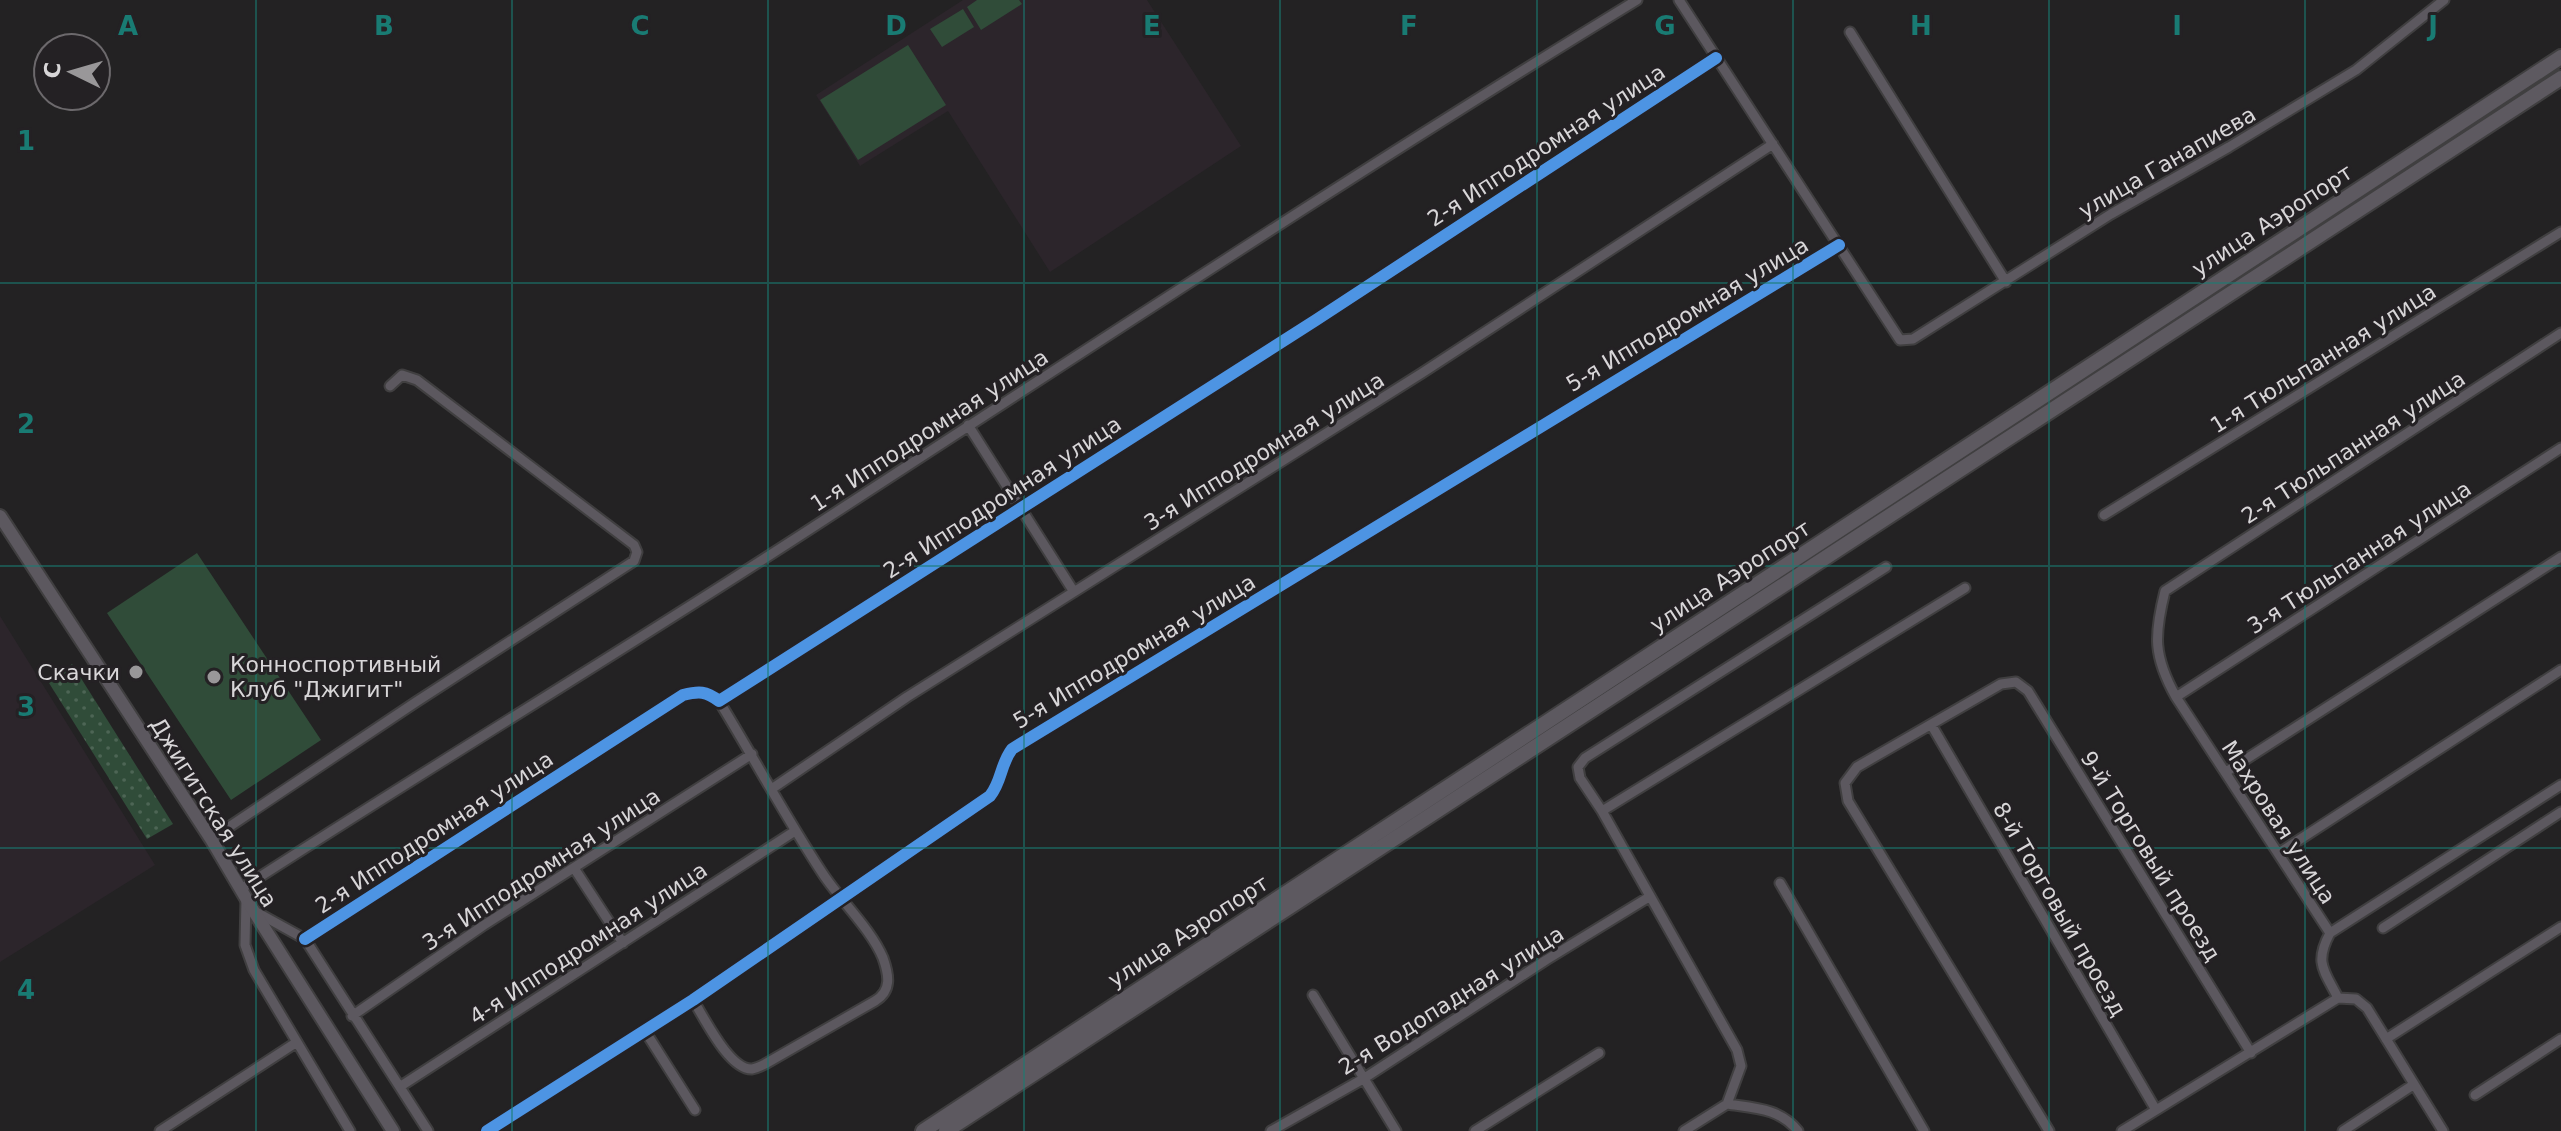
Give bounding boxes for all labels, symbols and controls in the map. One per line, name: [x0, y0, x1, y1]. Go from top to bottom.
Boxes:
text: A: [118, 11, 138, 41]
text: B: [374, 11, 394, 41]
text: C: [630, 11, 650, 41]
text: D: [885, 11, 907, 41]
text: E: [1143, 11, 1161, 41]
text: F: [1400, 11, 1418, 41]
text: G: [1654, 11, 1676, 41]
text: H: [1910, 11, 1932, 41]
text: I: [2172, 11, 2182, 41]
text: J: [2426, 11, 2438, 41]
north arrow: [32, 32, 112, 112]
street label: 2-я Ипподромная улица: [1423, 59, 1670, 232]
text: С: [39, 61, 66, 79]
street label: улица Ганапиева: [2074, 102, 2260, 223]
text: 1: [17, 126, 35, 156]
street label: улица Аэропорт: [2187, 159, 2357, 282]
street label: 5-я Ипподромная улица: [1562, 232, 1813, 397]
street label: 1-я Тюльпанная улица: [2206, 279, 2441, 438]
street label: 1-я Ипподромная улица: [806, 344, 1053, 517]
street label: 2-я Тюльпанная улица: [2237, 366, 2470, 529]
street label: 3-я Ипподромная улица: [1140, 367, 1389, 536]
text: 2: [17, 409, 35, 439]
street label: 2-я Ипподромная улица: [879, 411, 1126, 584]
street label: 3-я Тюльпанная улица: [2243, 476, 2476, 639]
street label: улица Аэропорт: [1645, 515, 1815, 638]
street label: 5-я Ипподромная улица: [1009, 569, 1260, 734]
place label: Конноспортивный Клуб "Джигит": [230, 652, 441, 702]
place label: Скачки: [37, 660, 120, 685]
marker: Скачки: [127, 663, 145, 681]
marker: Конноспортивный Клуб "Джигит": [205, 668, 223, 686]
text: 3: [17, 692, 35, 722]
street label: Джигитская улица: [145, 713, 282, 912]
street label: Махровая улица: [2217, 736, 2341, 909]
street label: 2-я Ипподромная улица: [311, 746, 558, 919]
street label: 9-й Торговый проезд: [2076, 747, 2226, 966]
street label: 3-я Ипподромная улица: [418, 783, 665, 956]
street label: 8-й Торговый проезд: [1988, 798, 2131, 1021]
street label: 4-я Ипподромная улица: [465, 857, 712, 1030]
street label: улица Аэропорт: [1103, 870, 1273, 993]
street label: 2-я Водопадная улица: [1334, 921, 1568, 1080]
text: 4: [17, 975, 35, 1005]

